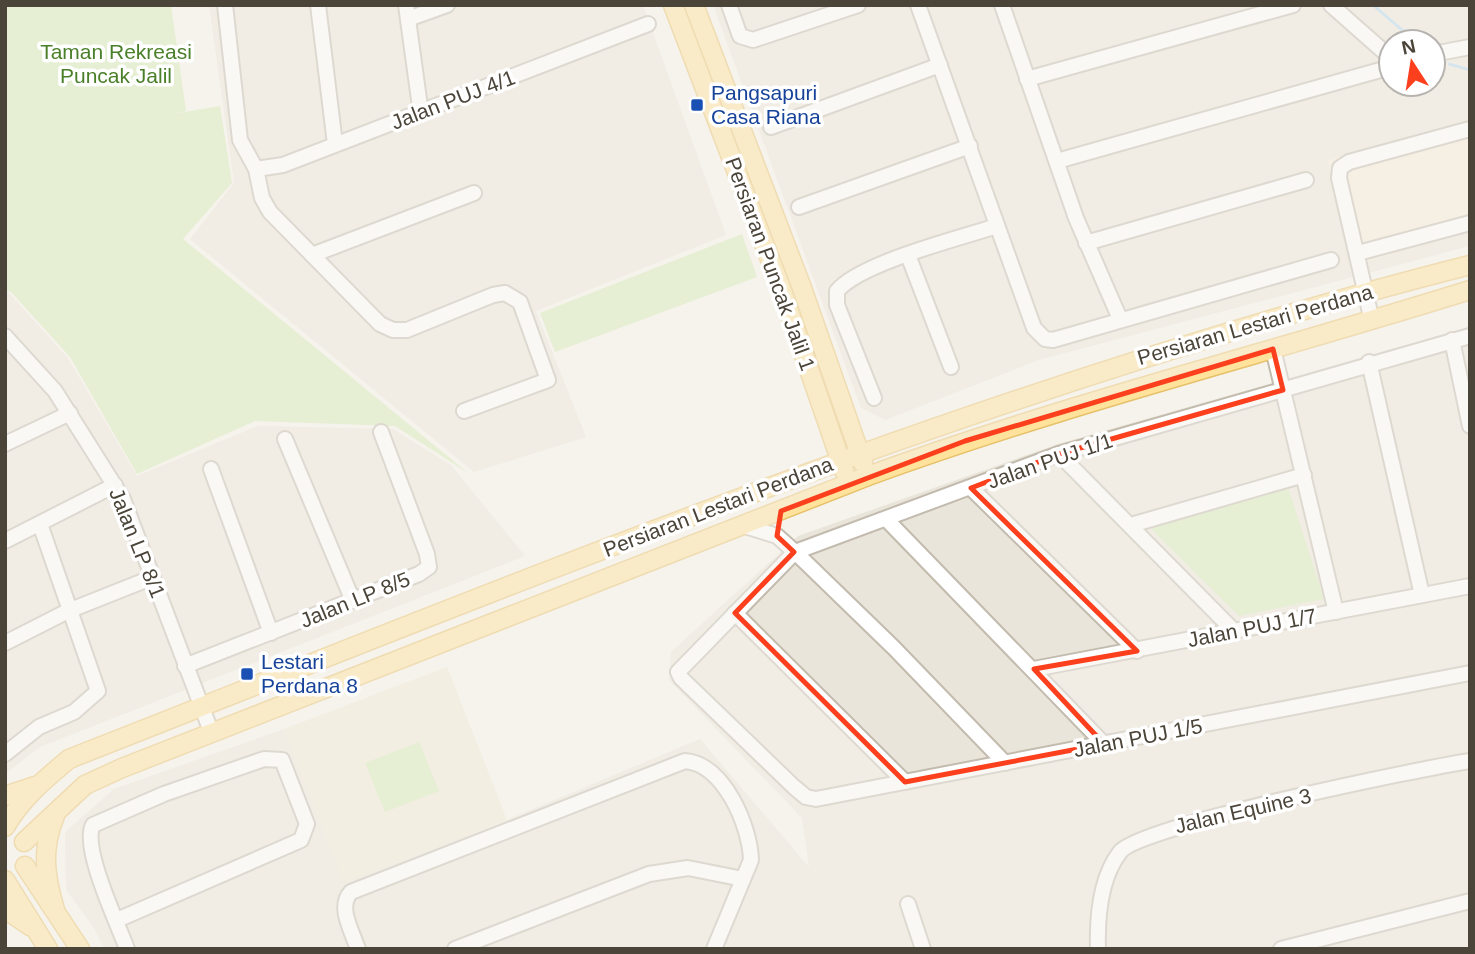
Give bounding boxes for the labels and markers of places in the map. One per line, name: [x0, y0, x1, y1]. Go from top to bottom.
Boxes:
place label: Pangsapuri Casa Riana: [711, 81, 821, 128]
marker: Pangsapuri Casa Riana: [689, 97, 705, 113]
place label: Lestari Perdana 8: [261, 650, 358, 697]
marker: Lestari Perdana 8: [239, 666, 255, 682]

